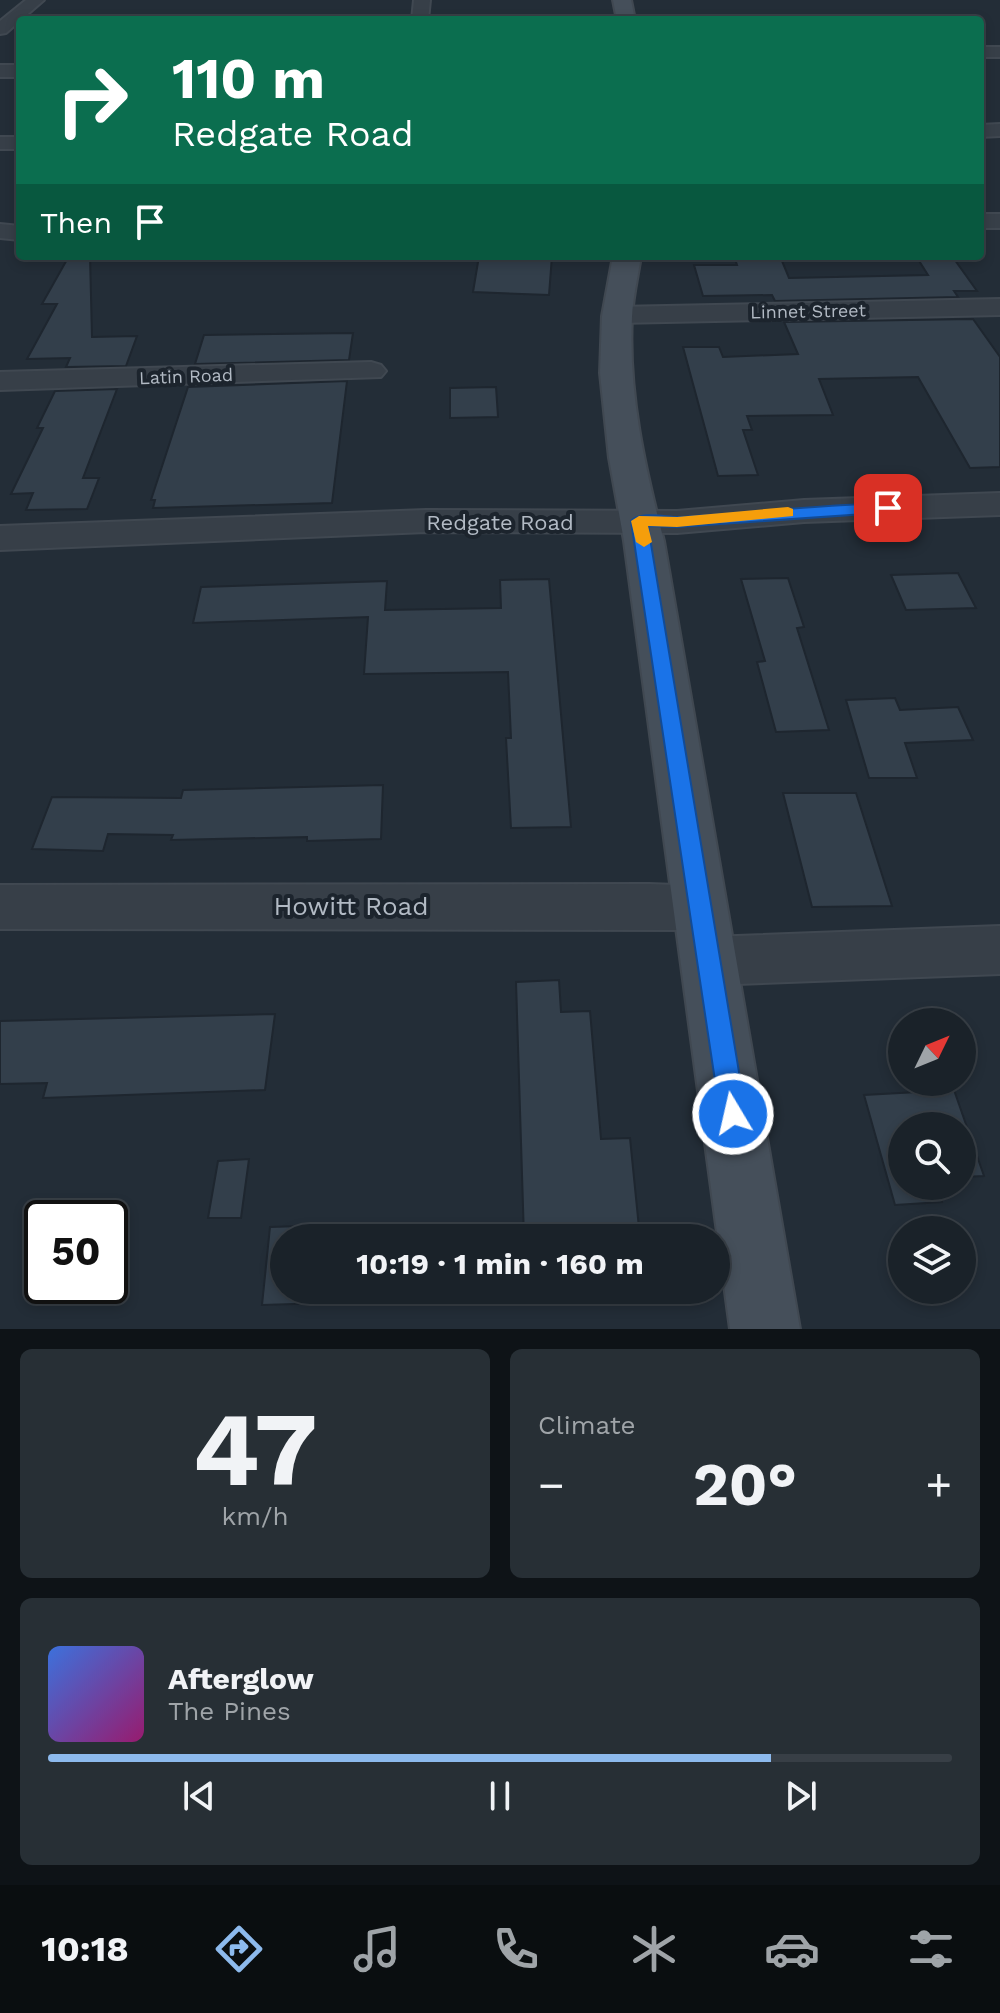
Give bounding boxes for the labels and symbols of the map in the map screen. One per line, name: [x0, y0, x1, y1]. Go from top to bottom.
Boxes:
street label: Linnet Street: [750, 299, 867, 323]
street label: Latin Road: [139, 364, 233, 388]
pin: [854, 474, 922, 542]
street label: Redgate Road: [426, 510, 574, 535]
street label: Howitt Road: [273, 891, 429, 921]
north arrow: [888, 1008, 976, 1096]
position arrow: [691, 1072, 775, 1156]
speed limit sign: 50: [24, 1200, 128, 1304]

